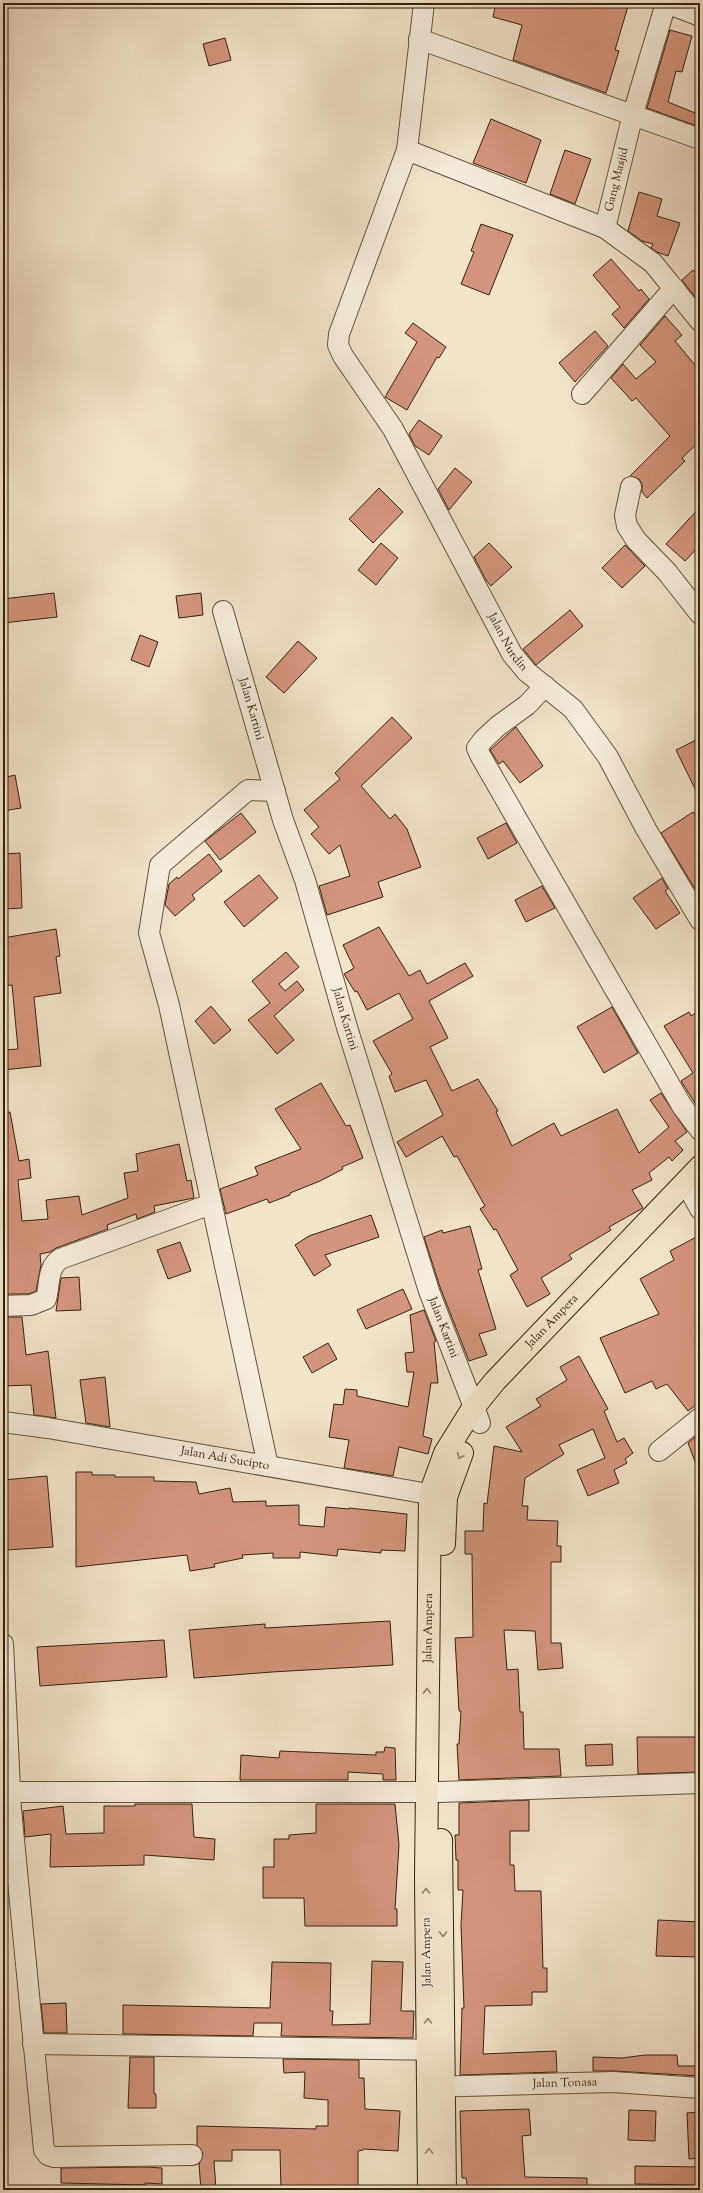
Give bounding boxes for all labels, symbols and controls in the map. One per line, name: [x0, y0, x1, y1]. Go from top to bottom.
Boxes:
street label: Gang Masjid: [600, 145, 634, 213]
street label: Jalan Nurdin: [482, 609, 532, 676]
street label: Jalan Kartini: [233, 675, 269, 743]
street label: Jalan Kartini: [327, 985, 363, 1053]
street label: Jalan Ampera: [521, 1290, 583, 1353]
street label: Jalan Kartini: [423, 1294, 463, 1361]
street label: Jalan Adi Sucipto: [178, 1442, 271, 1475]
one-way arrow: [457, 1452, 465, 1460]
street label: Jalan Ampera: [419, 1593, 438, 1664]
one-way arrow: [423, 1688, 431, 1694]
one-way arrow: [422, 1888, 430, 1894]
street label: Jalan Ampera: [417, 1917, 437, 1988]
one-way arrow: [439, 1931, 447, 1937]
one-way arrow: [424, 2018, 432, 2024]
street label: Jalan Tonasa: [531, 2073, 598, 2093]
one-way arrow: [425, 2148, 433, 2154]

